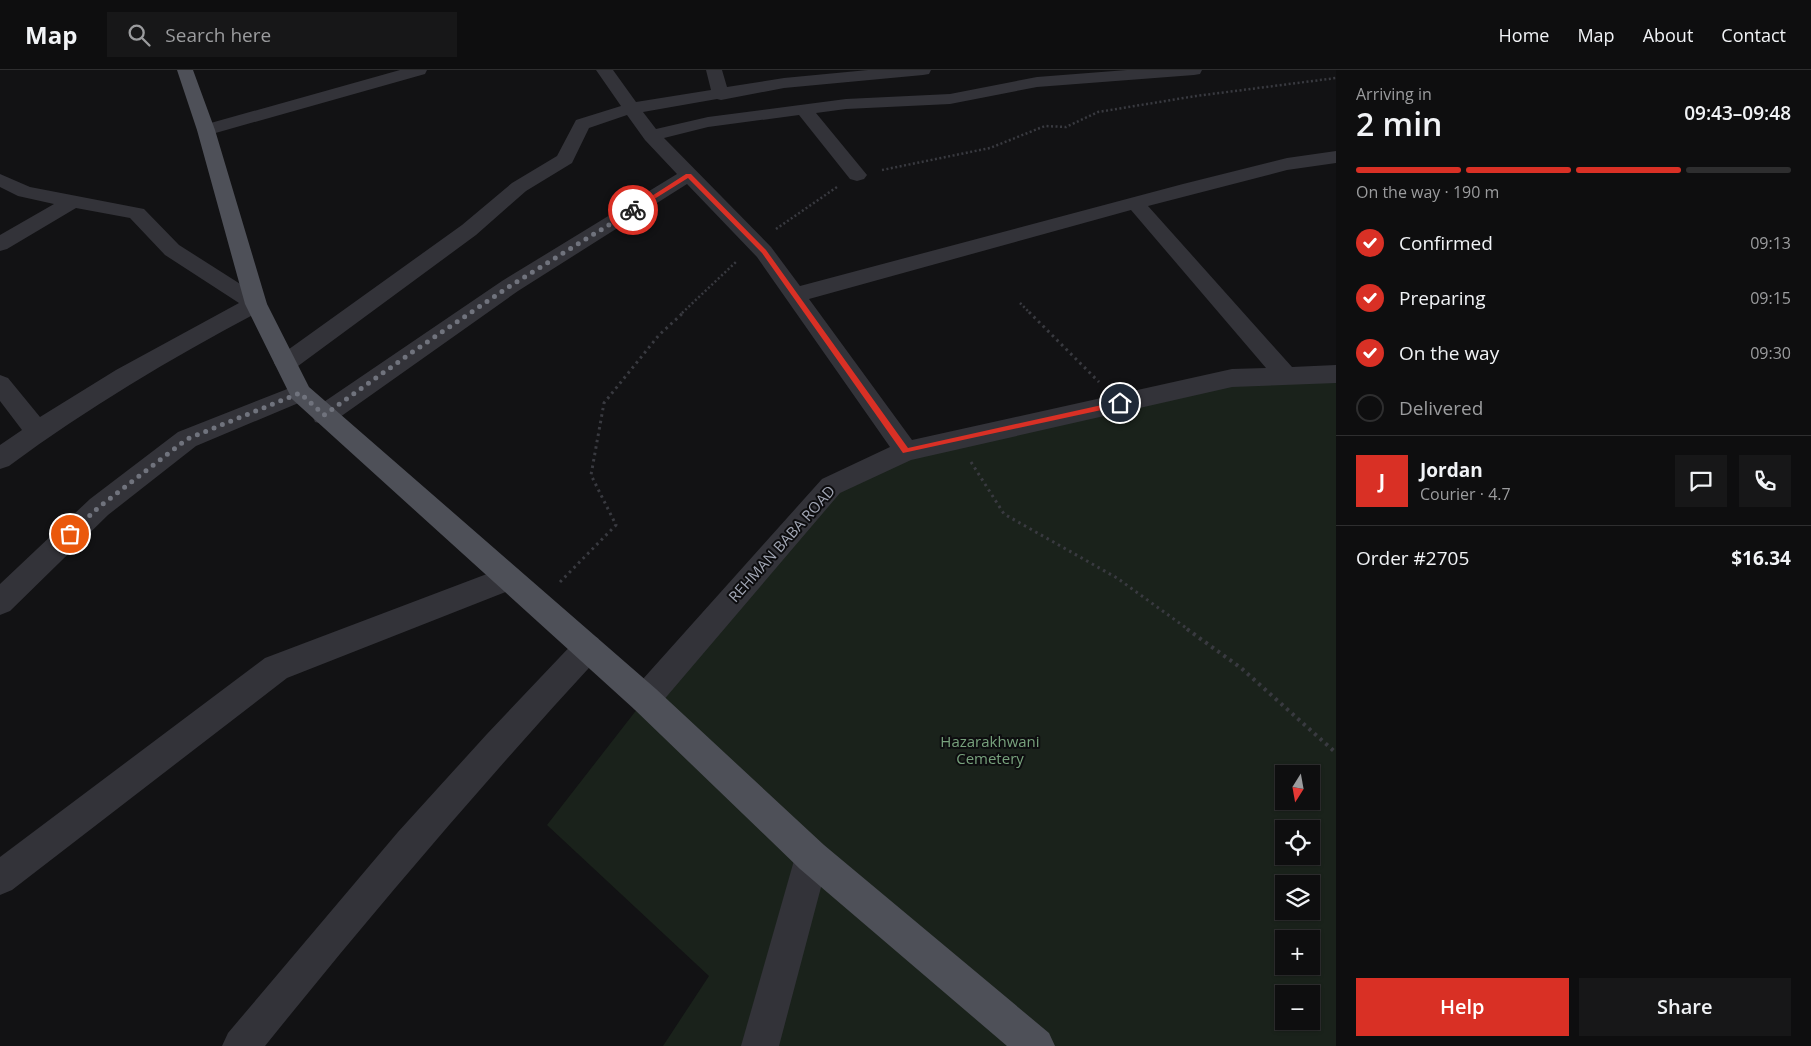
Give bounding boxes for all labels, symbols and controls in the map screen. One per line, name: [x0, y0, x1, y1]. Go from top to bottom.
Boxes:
search box: [107, 12, 457, 57]
text: Map: [25, 18, 77, 51]
icon: search: [125, 21, 153, 49]
text: Search here: [165, 22, 271, 48]
text: Home: [1499, 23, 1549, 47]
text: Map: [1577, 23, 1615, 47]
text: About: [1643, 23, 1693, 47]
text: Contact: [1721, 23, 1786, 47]
text: Arriving in: [1356, 83, 1432, 105]
text: 09:43–09:48: [1684, 100, 1791, 126]
text: 2 min: [1356, 102, 1442, 145]
text: On the way · 190 m: [1356, 181, 1499, 203]
courier: [608, 185, 658, 235]
icon: bike: [619, 196, 647, 224]
icon: check: [1356, 229, 1384, 257]
text: Confirmed: [1399, 230, 1493, 256]
text: 09:13: [1750, 232, 1791, 254]
icon: check: [1356, 284, 1384, 312]
text: Preparing: [1399, 285, 1486, 311]
text: 09:15: [1750, 287, 1791, 309]
icon: check: [1356, 339, 1384, 367]
text: On the way: [1399, 340, 1499, 366]
text: 09:30: [1750, 342, 1791, 364]
pin: [1099, 382, 1141, 424]
icon: home: [1106, 389, 1134, 417]
text: Delivered: [1399, 395, 1483, 421]
button: chat: [1675, 455, 1727, 507]
button: phone: [1739, 455, 1791, 507]
text: Jordan: [1420, 457, 1483, 483]
text: J: [1379, 468, 1385, 494]
street label: REHMAN BABA ROAD: [724, 481, 839, 606]
text: Courier · 4.7: [1420, 483, 1511, 505]
pin: [49, 513, 91, 555]
icon: bag: [56, 520, 84, 548]
text: Order #2705: [1356, 545, 1469, 571]
text: $16.34: [1731, 545, 1791, 571]
park label: Hazarakhwani Cemetery: [940, 731, 1040, 768]
north arrow: [1275, 765, 1320, 810]
map controls: [1275, 765, 1320, 1030]
button: locate: [1275, 820, 1320, 865]
button: layers: [1275, 875, 1320, 920]
button: +: [1275, 930, 1320, 975]
button: Help: [1356, 978, 1569, 1036]
button: Share: [1579, 978, 1791, 1036]
button: −: [1275, 985, 1320, 1030]

